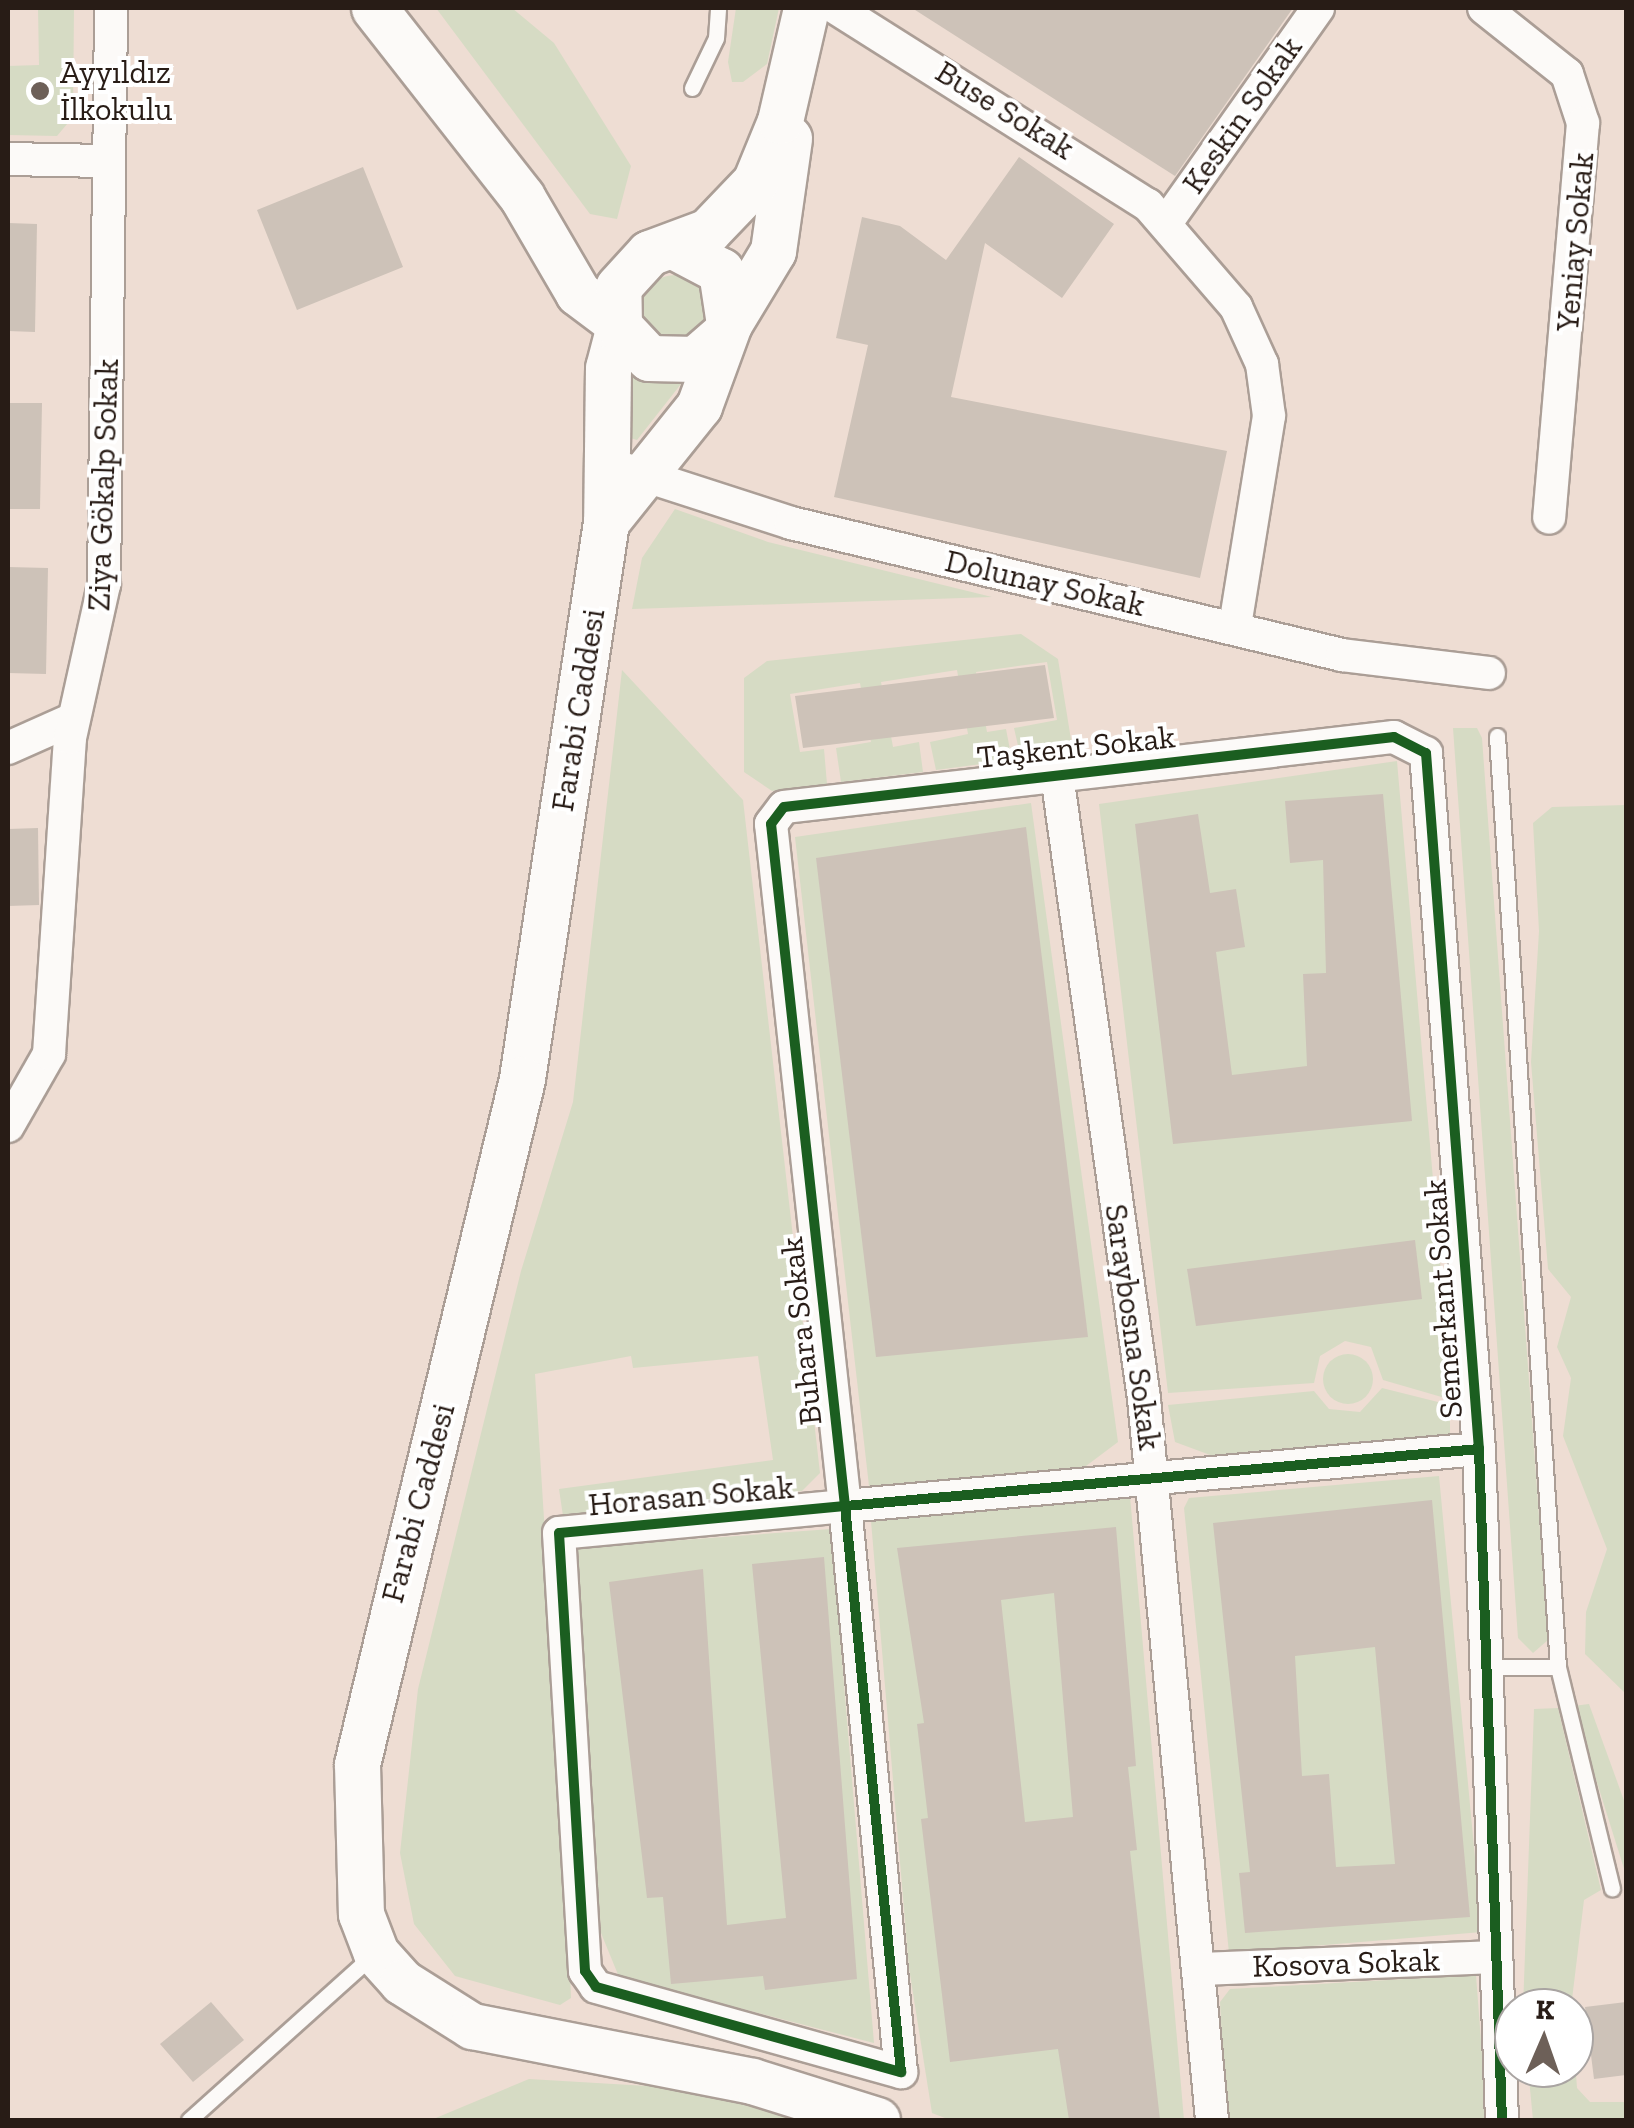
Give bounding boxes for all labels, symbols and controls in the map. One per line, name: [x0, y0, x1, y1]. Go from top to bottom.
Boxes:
street label: Keskin Sokak: [1174, 29, 1310, 201]
street label: Buse Sokak: [929, 52, 1081, 168]
place label: Ayyıldız İlkokulu: [60, 54, 172, 129]
marker: Ayyıldız İlkokulu: [29, 80, 51, 102]
street label: Yeniay Sokak: [1548, 151, 1602, 333]
street label: Ziya Gökalp Sokak: [79, 358, 127, 612]
street label: Dolunay Sokak: [941, 541, 1149, 625]
street label: Farabi Caddesi: [543, 606, 613, 814]
street label: Taşkent Sokak: [975, 717, 1177, 777]
street label: Semerkant Sokak: [1415, 1178, 1471, 1420]
street label: Saraybosna Sokak: [1097, 1202, 1169, 1452]
street label: Buhara Sokak: [772, 1235, 830, 1427]
street label: Farabi Caddesi: [373, 1399, 463, 1607]
street label: Horasan Sokak: [587, 1468, 795, 1524]
street label: Kosova Sokak: [1252, 1941, 1440, 1985]
north arrow: [1494, 1988, 1594, 2088]
text: K: [1535, 1993, 1555, 2026]

